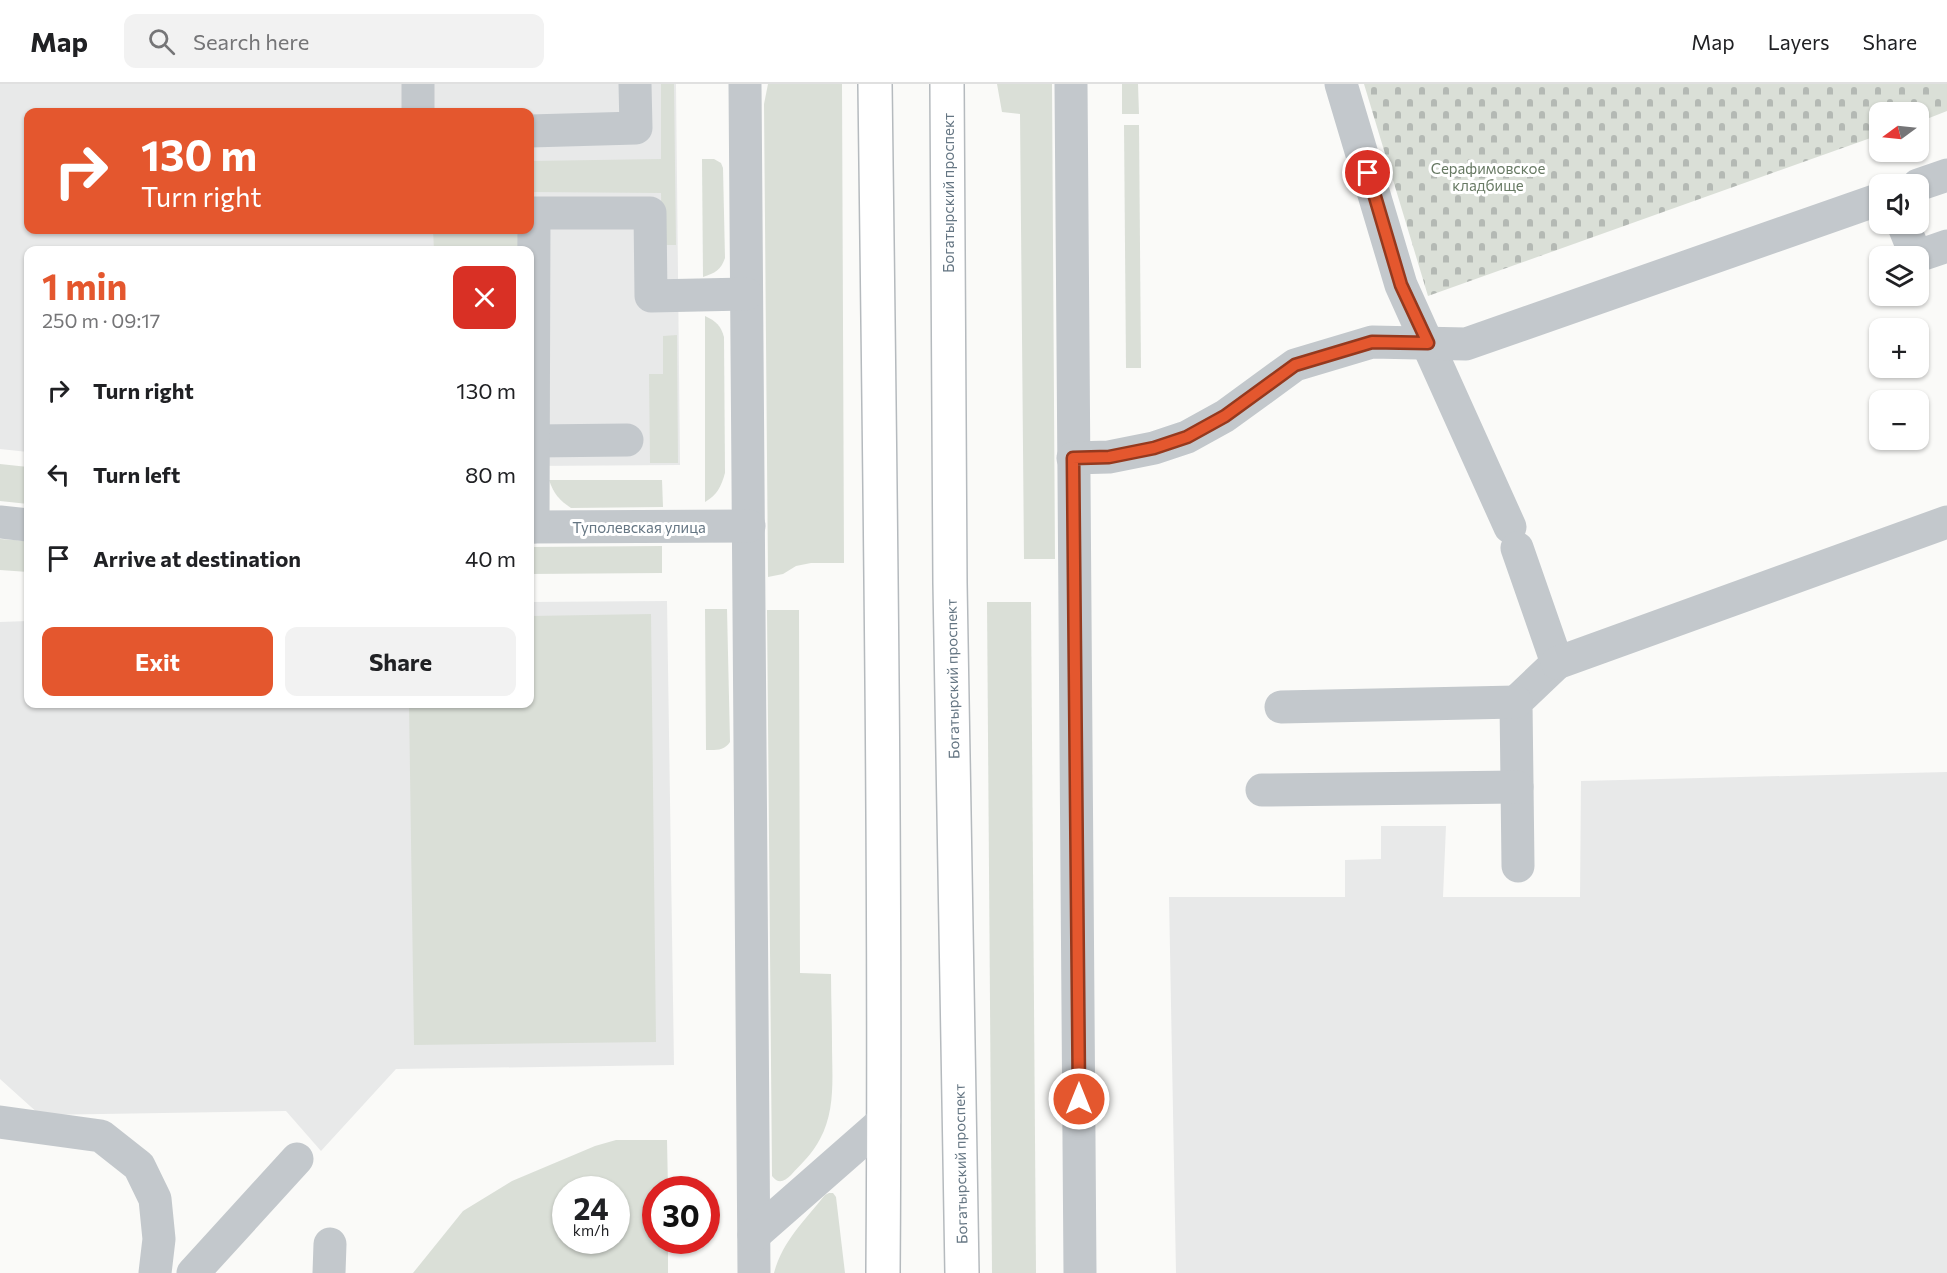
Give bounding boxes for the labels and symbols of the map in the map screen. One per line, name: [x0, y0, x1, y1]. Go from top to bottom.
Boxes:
north arrow: [1869, 102, 1929, 162]
street label: Богатырский проспект: [939, 113, 957, 273]
pin: [1342, 147, 1393, 198]
park label: Серафимовское кладбище: [1431, 159, 1545, 194]
street label: Туполевская улица: [572, 518, 706, 536]
street label: Богатырский проспект: [942, 599, 962, 759]
position arrow: [1047, 1067, 1111, 1131]
street label: Богатырский проспект: [950, 1084, 970, 1244]
speed limit sign: 30: [642, 1176, 720, 1254]

